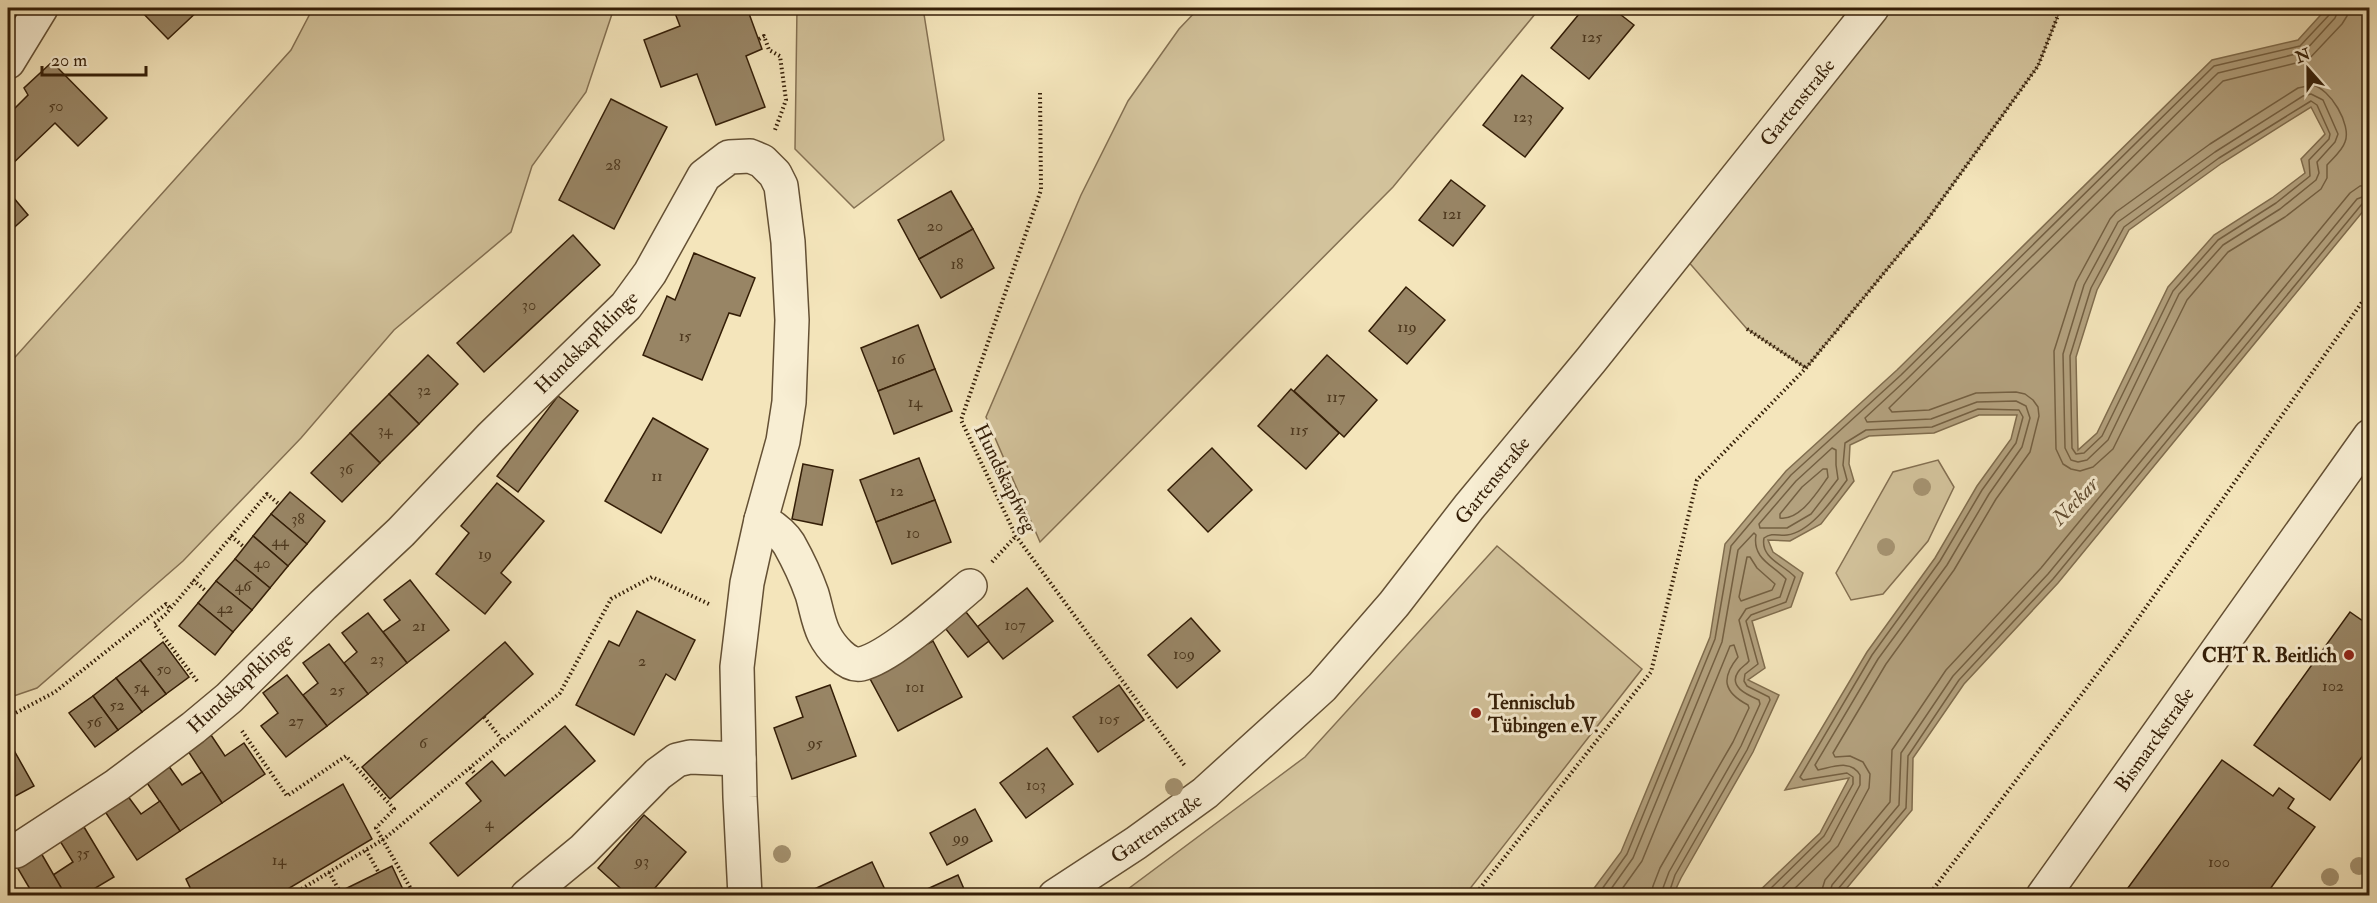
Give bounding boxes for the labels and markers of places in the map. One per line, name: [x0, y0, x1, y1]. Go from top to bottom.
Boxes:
place label: CHT R. Beitlich: [2202, 643, 2338, 668]
marker: CHT R. Beitlich: [2342, 648, 2356, 662]
place label: Tennisclub Tübingen e.V.: [1487, 690, 1598, 739]
marker: Tennisclub Tübingen e.V.: [1469, 706, 1483, 720]

